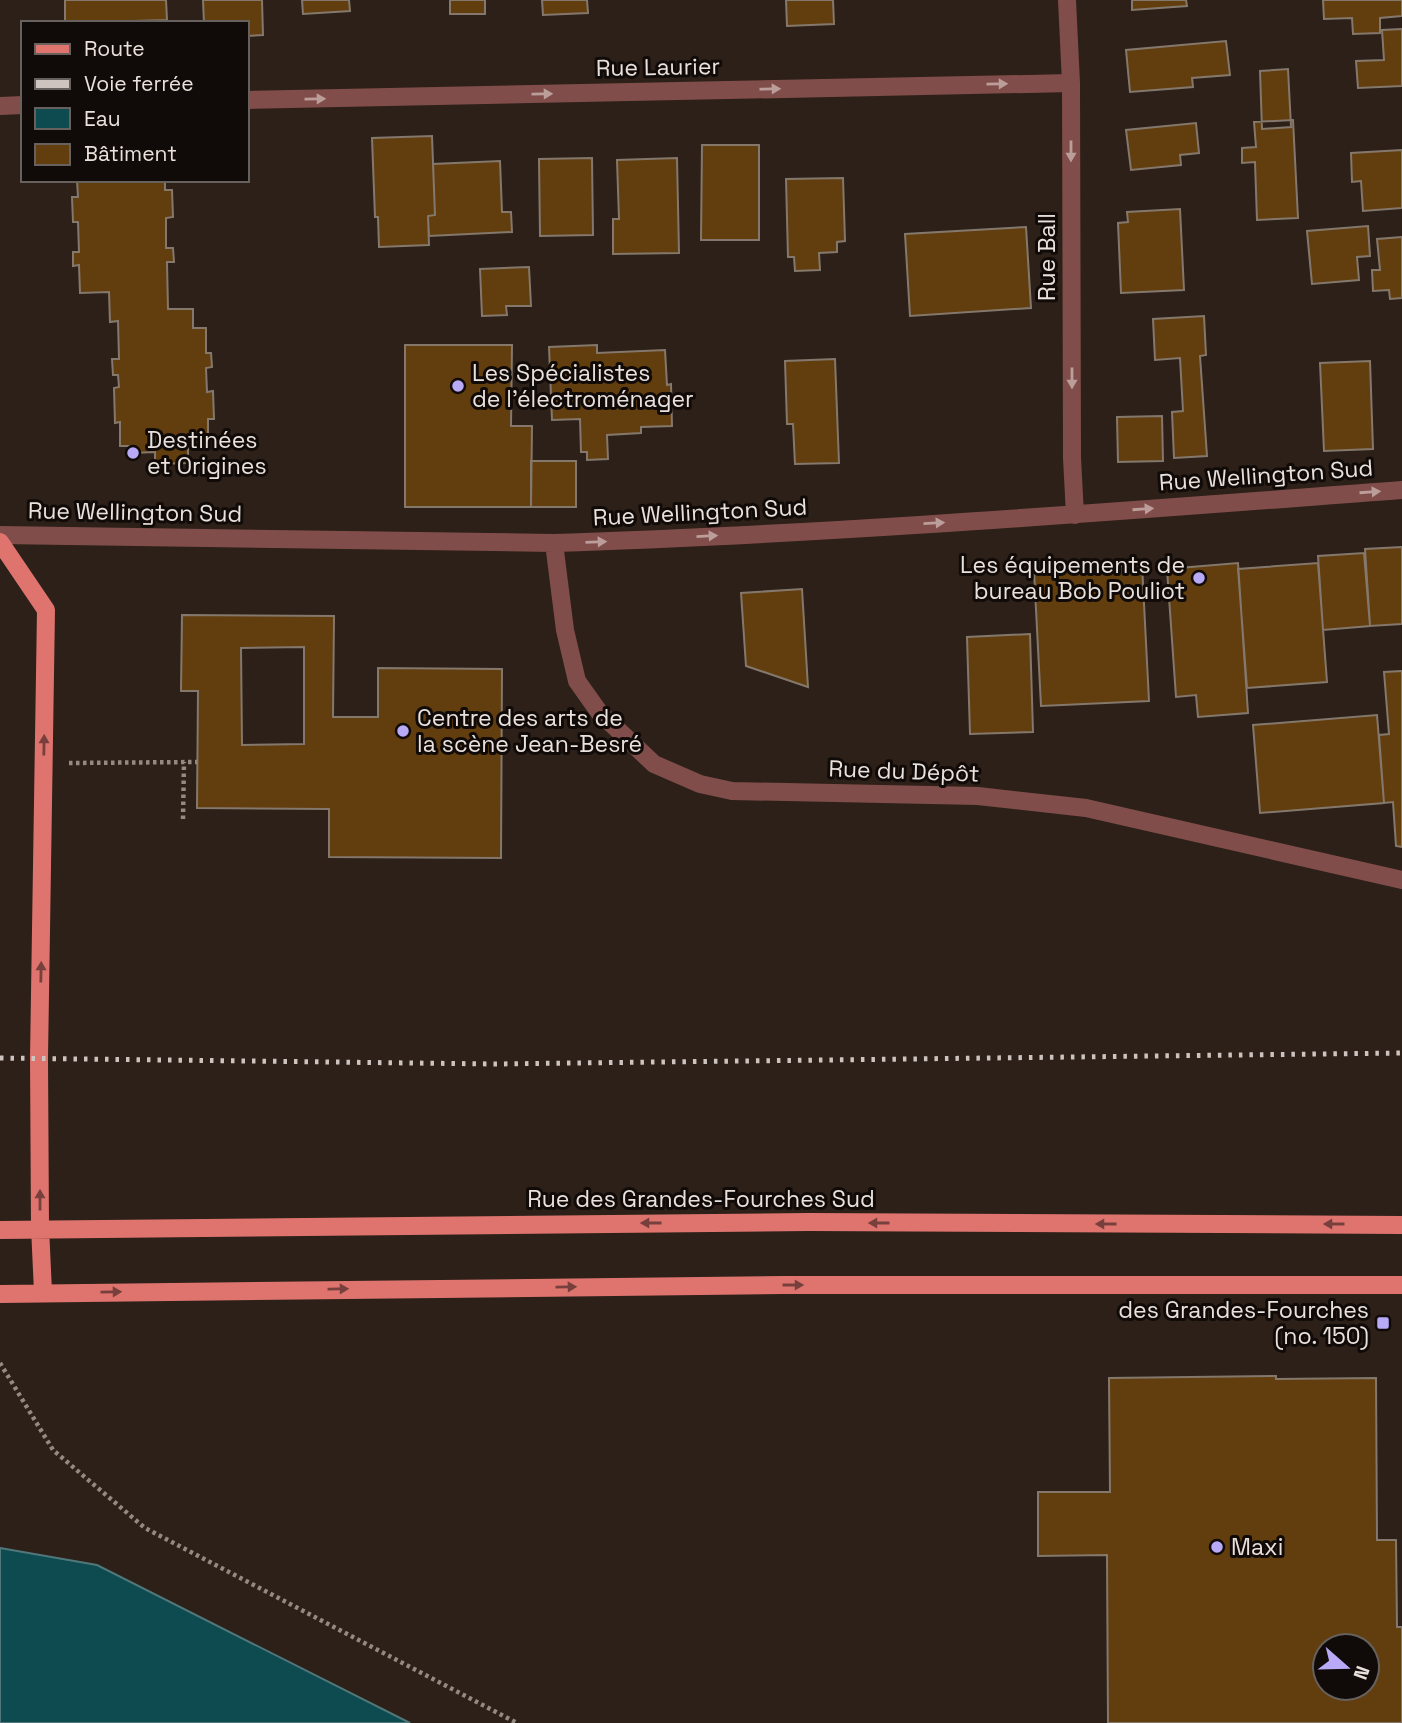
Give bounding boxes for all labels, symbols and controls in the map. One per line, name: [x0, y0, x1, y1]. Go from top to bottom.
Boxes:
legend: [21, 21, 248, 182]
text: Route: [84, 35, 145, 62]
street label: Rue Laurier: [596, 51, 720, 83]
text: Voie ferrée: [84, 70, 194, 97]
one-way arrow: [987, 78, 1009, 89]
one-way arrow: [759, 83, 781, 94]
one-way arrow: [532, 88, 554, 99]
one-way arrow: [304, 93, 326, 105]
text: Eau: [84, 105, 121, 132]
text: Bâtiment: [84, 140, 177, 167]
one-way arrow: [1065, 140, 1077, 162]
street label: Rue Ball: [1032, 213, 1062, 301]
place label: Les Spécialistes de l'électroménager: [472, 358, 694, 414]
one-way arrow: [1066, 368, 1078, 390]
marker: Les Spécialistes de l'électroménager: [450, 378, 466, 394]
place label: Destinées et Origines: [147, 425, 267, 481]
marker: Destinées et Origines: [125, 445, 141, 461]
street label: Rue Wellington Sud: [1158, 453, 1374, 497]
one-way arrow: [1359, 486, 1381, 497]
street label: Rue Wellington Sud: [592, 491, 808, 533]
street label: Rue Wellington Sud: [28, 495, 242, 529]
one-way arrow: [1132, 503, 1154, 514]
one-way arrow: [923, 517, 945, 528]
one-way arrow: [696, 531, 718, 542]
one-way arrow: [585, 536, 607, 547]
place label: Les équipements de bureau Bob Pouliot: [960, 550, 1185, 606]
marker: Les équipements de bureau Bob Pouliot: [1191, 570, 1207, 586]
place label: Centre des arts de la scène Jean-Besré: [417, 703, 642, 759]
marker: Centre des arts de la scène Jean-Besré: [395, 723, 411, 739]
one-way arrow: [38, 733, 50, 755]
street label: Rue du Dépôt: [828, 753, 980, 789]
one-way arrow: [35, 961, 47, 983]
street label: Rue des Grandes-Fourches Sud: [527, 1184, 875, 1214]
one-way arrow: [34, 1188, 46, 1210]
one-way arrow: [640, 1217, 662, 1229]
one-way arrow: [868, 1217, 890, 1229]
one-way arrow: [1095, 1218, 1117, 1230]
one-way arrow: [1323, 1219, 1345, 1230]
one-way arrow: [783, 1279, 805, 1291]
one-way arrow: [555, 1281, 577, 1293]
one-way arrow: [328, 1283, 350, 1295]
one-way arrow: [100, 1286, 122, 1297]
place label: des Grandes-Fourches (no. 150): [1118, 1295, 1369, 1351]
marker: des Grandes-Fourches (no. 150): [1375, 1315, 1391, 1331]
place label: Maxi: [1231, 1532, 1283, 1562]
marker: Maxi: [1209, 1539, 1225, 1555]
north arrow: [1311, 1632, 1381, 1702]
text: N: [1348, 1662, 1375, 1683]

